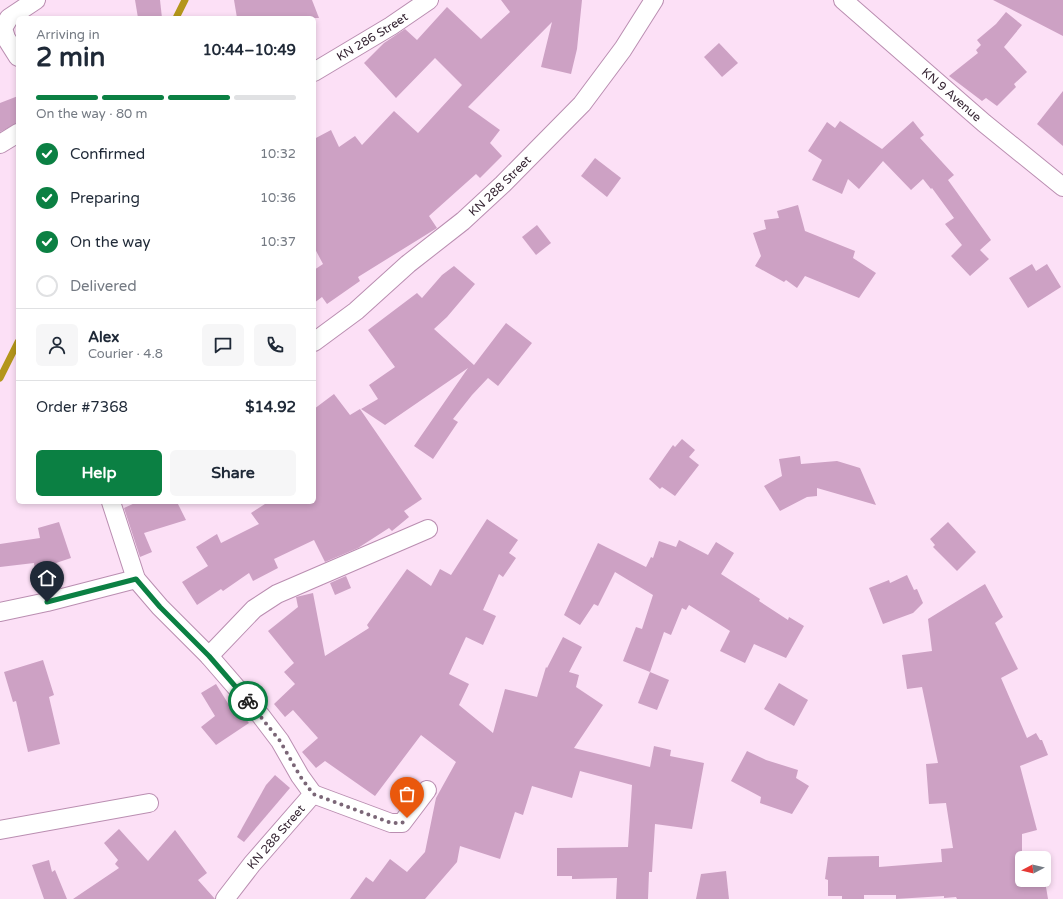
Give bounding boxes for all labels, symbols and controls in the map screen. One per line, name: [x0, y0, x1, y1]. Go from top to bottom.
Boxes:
street label: KN 286 Street: [334, 9, 411, 64]
text: Arriving in: [36, 27, 100, 43]
text: 10:44–10:49: [202, 41, 296, 59]
text: 2 min: [36, 42, 105, 73]
street label: KN 9 Avenue: [919, 65, 984, 125]
text: On the way · 80 m: [36, 106, 148, 122]
icon: check: [36, 143, 58, 165]
text: Confirmed: [70, 145, 145, 163]
text: 10:32: [260, 146, 296, 162]
street label: KN 288 Street: [466, 153, 534, 219]
icon: check: [36, 187, 58, 209]
text: Preparing: [70, 189, 140, 207]
text: 10:36: [260, 190, 296, 206]
icon: check: [36, 231, 58, 253]
text: On the way: [70, 233, 150, 251]
text: 10:37: [260, 234, 296, 250]
text: Delivered: [70, 277, 137, 295]
button: person: [36, 324, 78, 366]
button: chat: [202, 324, 244, 366]
button: phone: [254, 324, 296, 366]
text: Alex: [88, 328, 119, 346]
text: Courier · 4.8: [88, 346, 163, 362]
text: Order #7368: [36, 398, 128, 416]
text: $14.92: [245, 398, 296, 416]
button: Help: [36, 450, 162, 496]
button: Share: [170, 450, 296, 496]
pin: [30, 561, 64, 602]
icon: home: [36, 567, 58, 589]
courier: [228, 681, 268, 721]
icon: bike: [237, 690, 259, 712]
pin: [390, 777, 424, 818]
icon: bag: [396, 783, 418, 805]
street label: KN 288 Street: [244, 802, 308, 872]
north arrow: [1015, 851, 1051, 887]
map controls: [1015, 851, 1051, 887]

